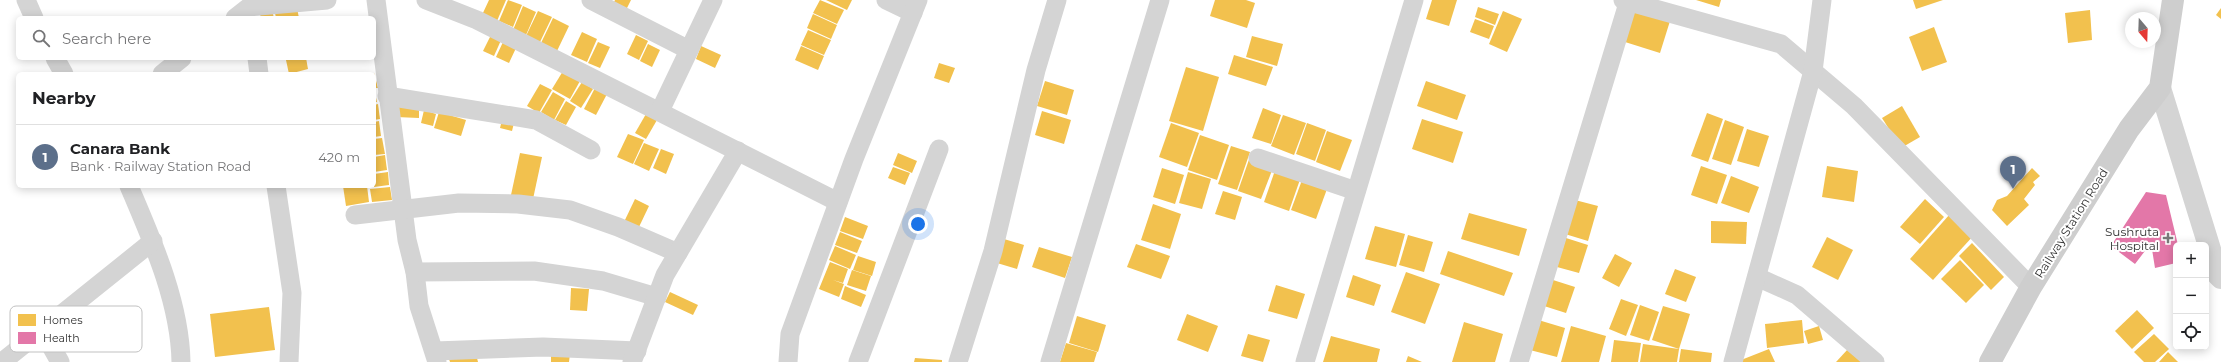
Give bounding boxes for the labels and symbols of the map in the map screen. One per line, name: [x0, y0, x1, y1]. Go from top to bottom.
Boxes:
north arrow: [2125, 12, 2161, 48]
pin: 1: [2000, 156, 2026, 189]
street label: Railway Station Road: [2031, 165, 2111, 281]
your location: [908, 214, 928, 234]
place label: Sushruta Hospital: [2105, 224, 2159, 253]
marker: Sushruta Hospital: [2162, 232, 2174, 244]
legend: [10, 306, 142, 352]
text: Homes: [43, 313, 83, 327]
text: Health: [43, 331, 80, 345]

